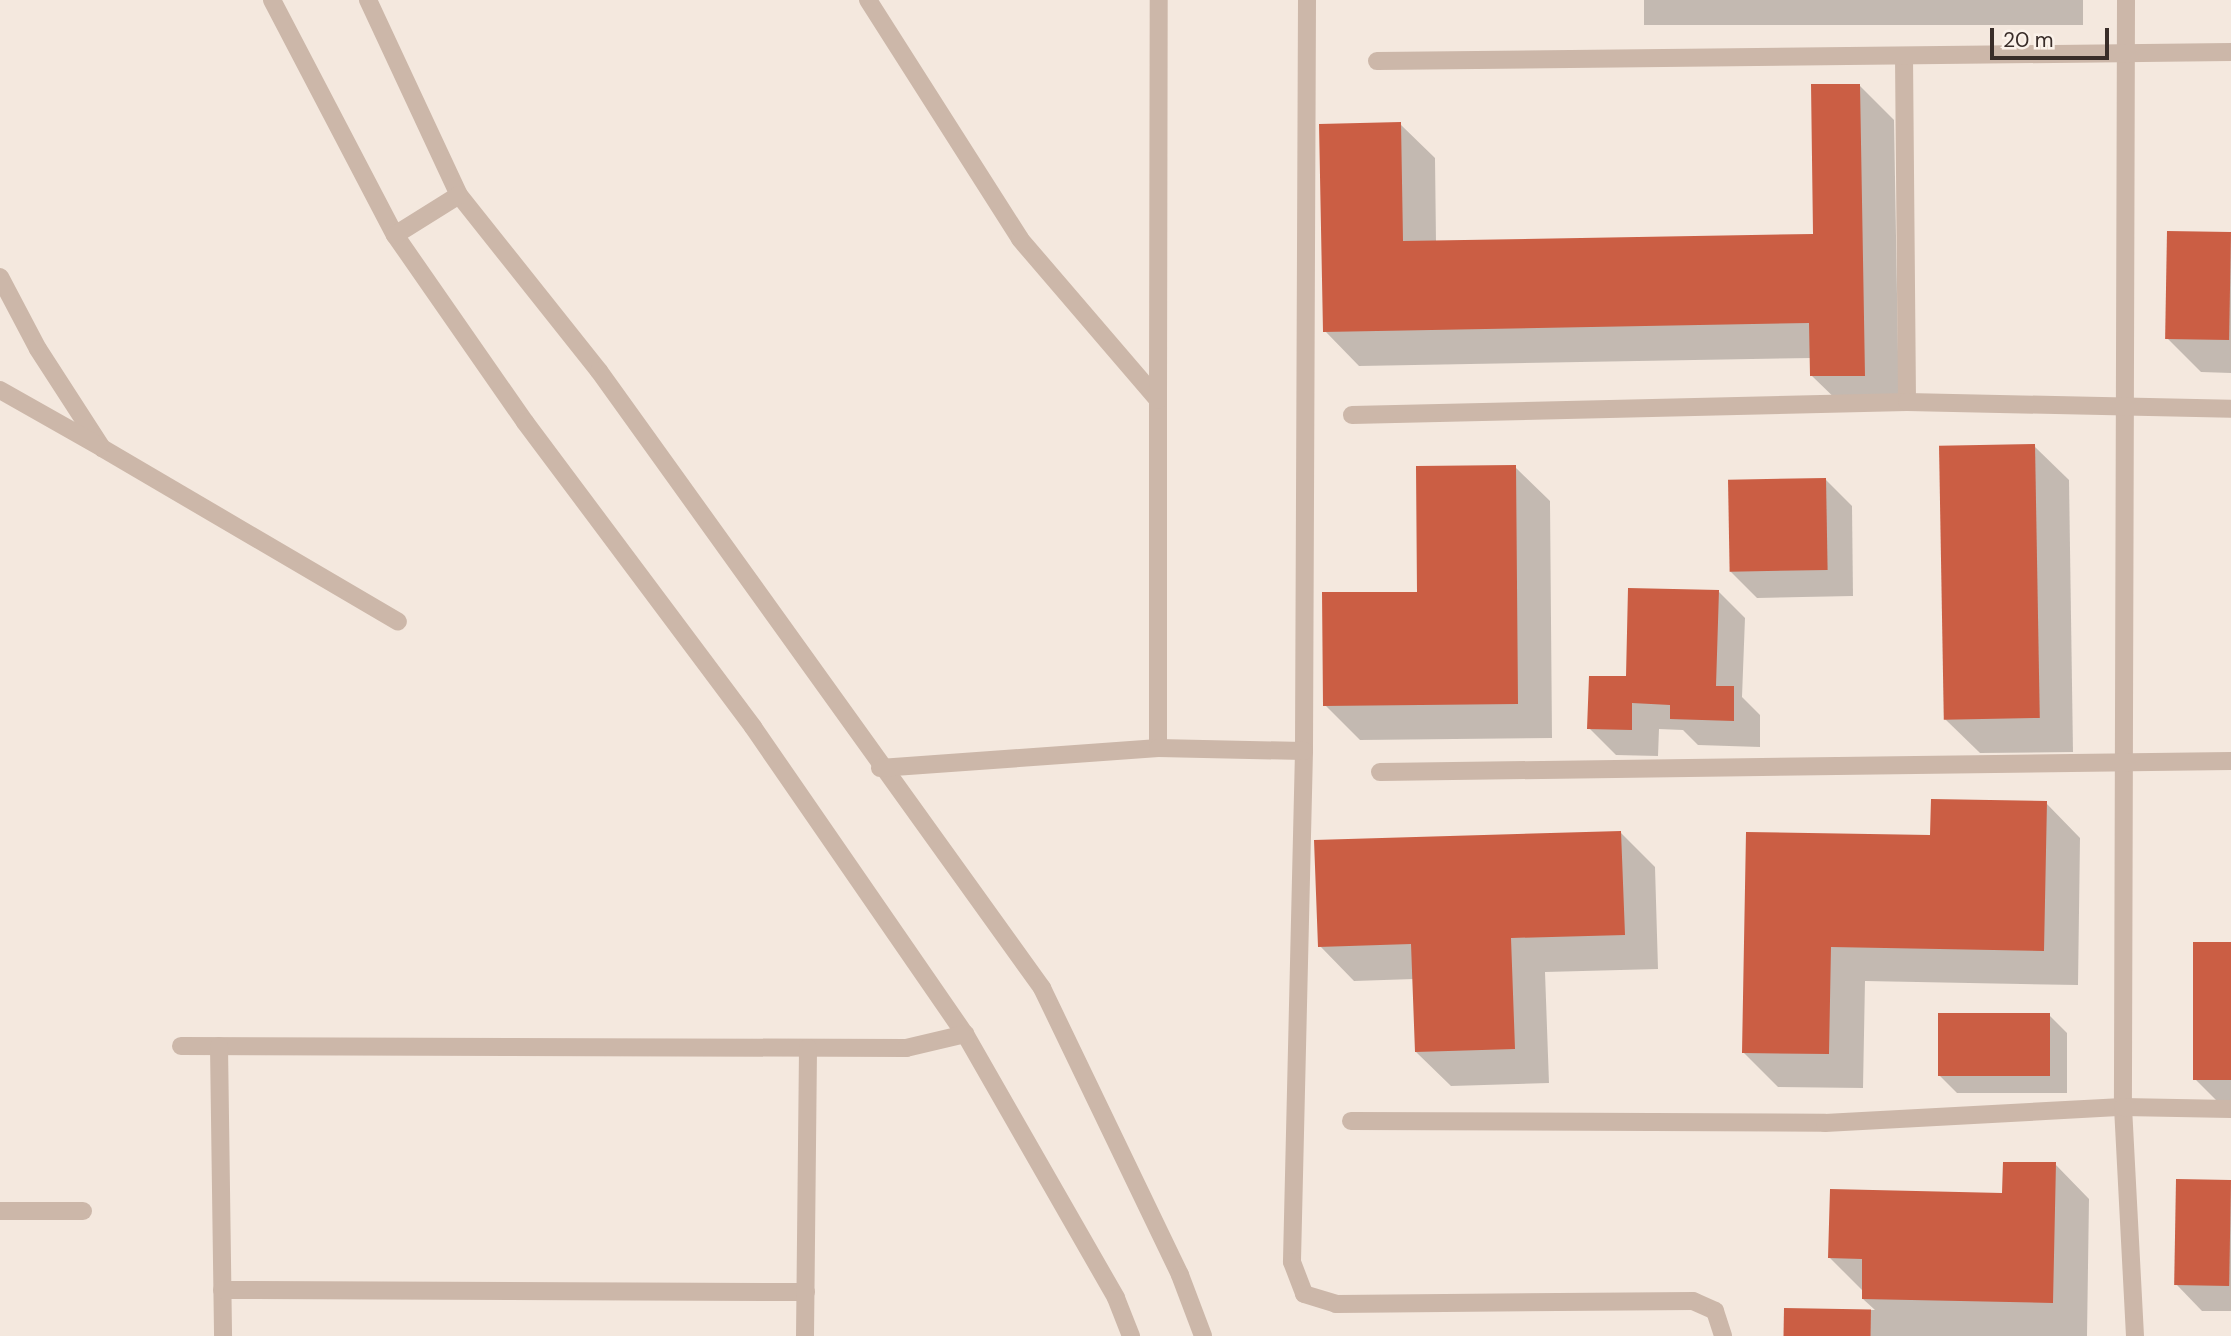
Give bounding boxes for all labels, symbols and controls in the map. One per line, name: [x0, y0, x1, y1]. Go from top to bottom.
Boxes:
scale bar: [1993, 14, 2112, 58]
text: 20 m: [2003, 26, 2054, 54]

